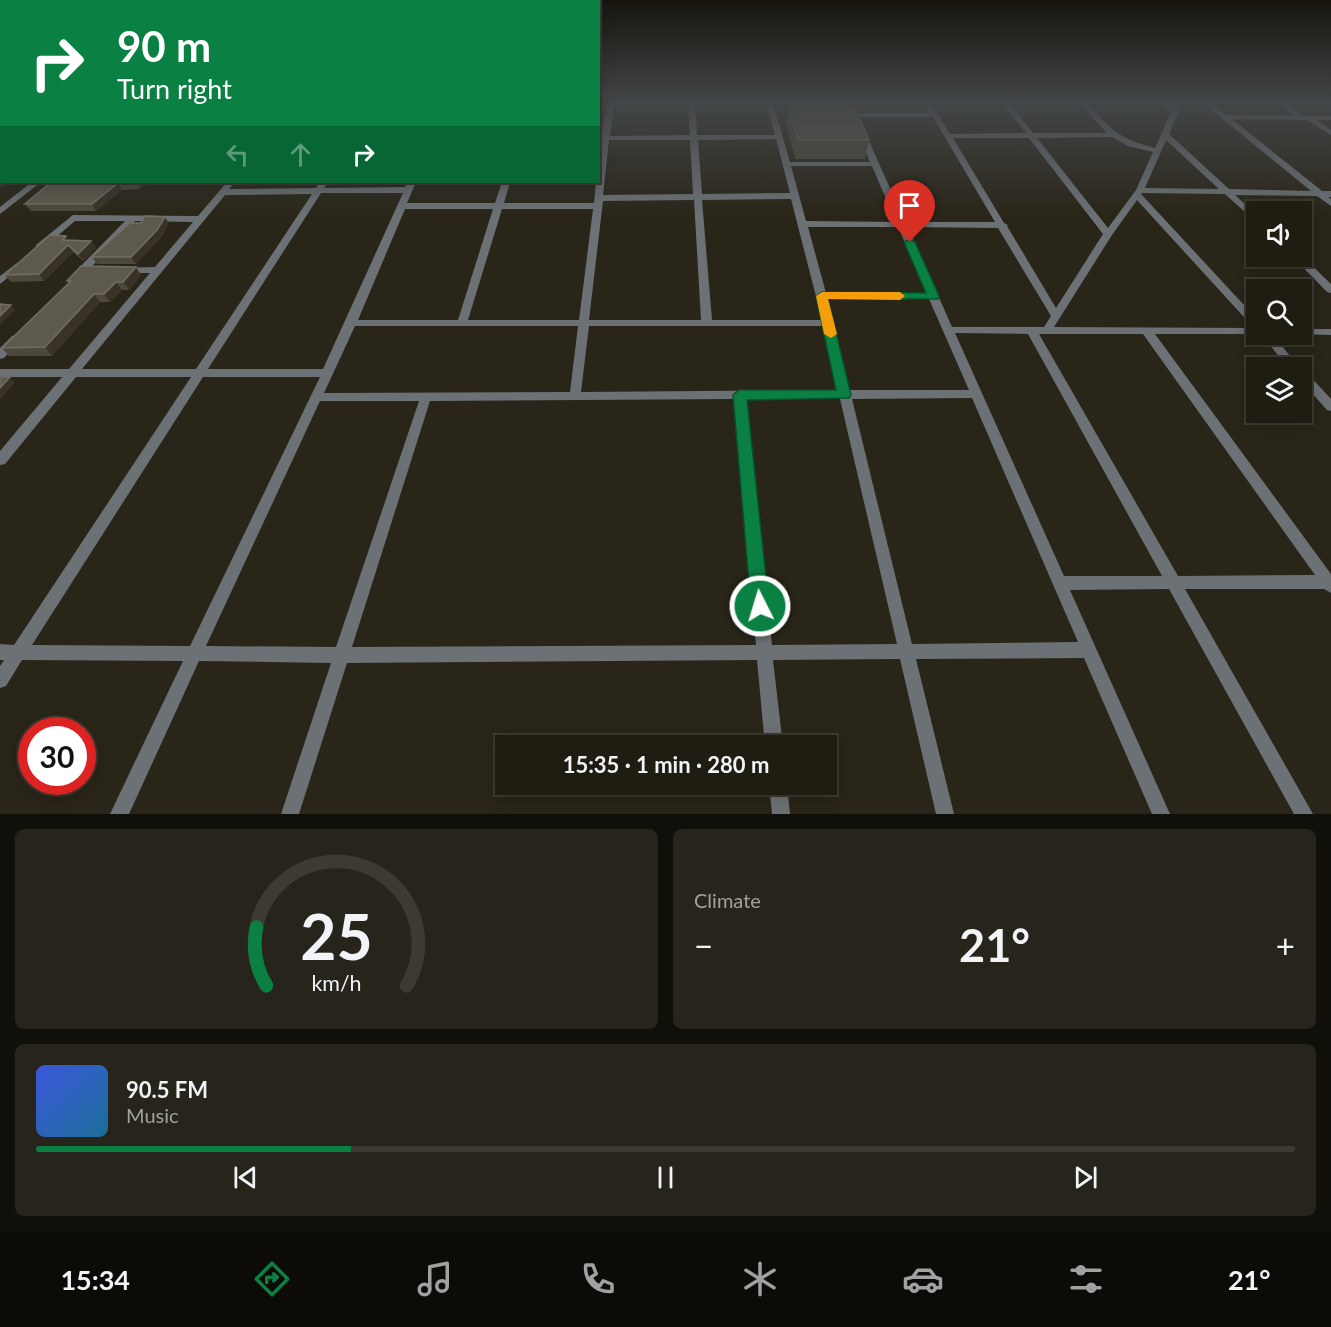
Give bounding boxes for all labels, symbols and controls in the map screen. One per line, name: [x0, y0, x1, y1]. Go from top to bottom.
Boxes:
text: 90 m: [117, 21, 211, 71]
icon: right: [18, 24, 96, 102]
text: Turn right: [117, 72, 232, 105]
icon: left: [221, 138, 254, 171]
icon: ahead: [284, 138, 317, 171]
icon: right: [347, 138, 380, 171]
pin: [884, 180, 935, 242]
icon: arrive: [893, 189, 926, 222]
map controls: [1246, 201, 1312, 423]
button: sound: [1246, 201, 1312, 267]
button: search: [1246, 279, 1312, 345]
button: layers: [1246, 357, 1312, 423]
position arrow: [728, 574, 792, 638]
speed limit sign: 30: [18, 717, 96, 795]
text: 15:35 · 1 min · 280 m: [563, 751, 769, 778]
text: Climate: [694, 888, 761, 912]
text: 25: [300, 898, 373, 973]
text: 21°: [959, 918, 1030, 972]
text: −: [694, 925, 713, 965]
text: +: [1276, 925, 1295, 965]
text: km/h: [311, 970, 362, 996]
text: 90.5 FM: [126, 1076, 208, 1103]
text: Music: [126, 1103, 179, 1127]
icon: previous: [229, 1161, 262, 1194]
icon: pause: [649, 1161, 682, 1194]
icon: next: [1069, 1161, 1102, 1194]
icon: directions: [251, 1258, 293, 1300]
icon: music: [414, 1258, 456, 1300]
icon: phone: [577, 1258, 619, 1300]
icon: climate: [739, 1258, 781, 1300]
icon: car: [902, 1258, 944, 1300]
icon: filters: [1065, 1258, 1107, 1300]
text: 15:34: [60, 1263, 130, 1296]
text: 21°: [1228, 1263, 1270, 1296]

